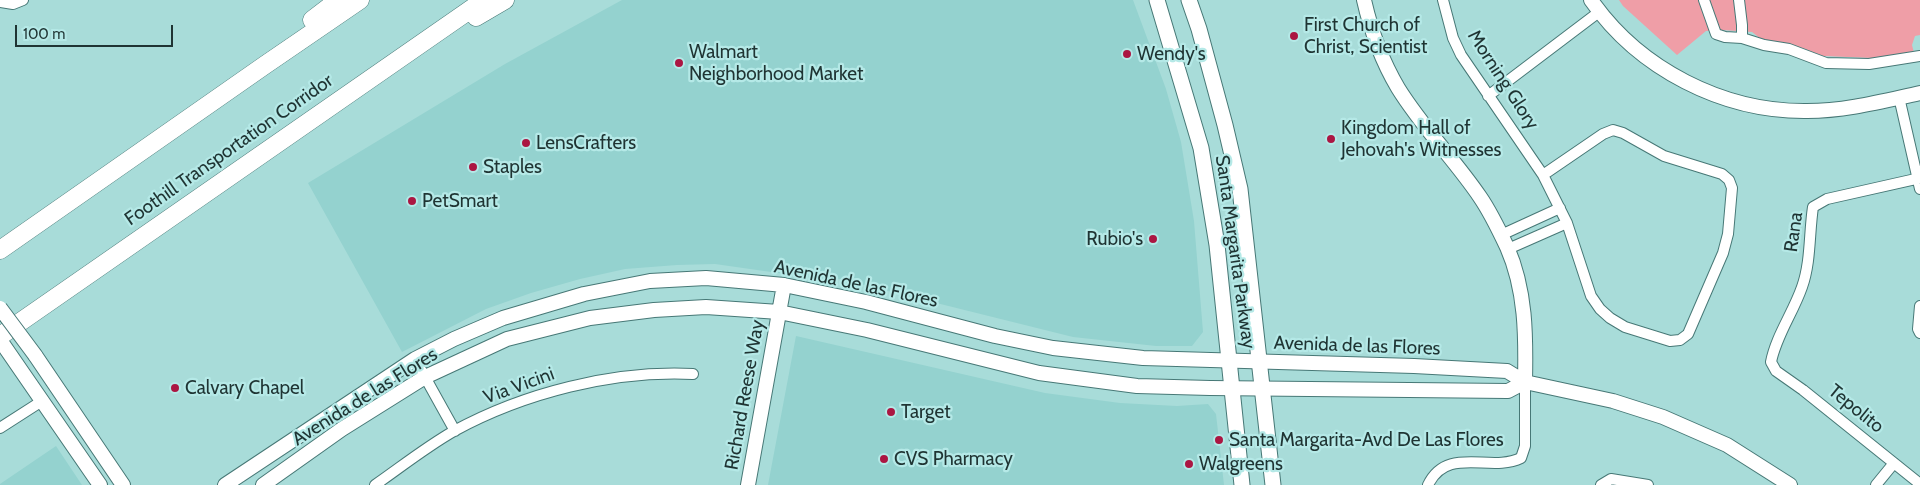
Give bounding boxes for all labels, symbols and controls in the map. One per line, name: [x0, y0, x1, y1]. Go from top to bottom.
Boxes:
place label: First Church of Christ, Scientist: [1304, 14, 1427, 58]
scale bar: [18, 15, 175, 47]
text: 100 m: [23, 25, 65, 43]
street label: Morning Glory: [1462, 26, 1544, 134]
marker: First Church of Christ, Scientist: [1288, 30, 1300, 42]
place label: Walmart Neighborhood Market: [689, 41, 863, 85]
place label: Wendy's: [1137, 43, 1206, 65]
marker: Wendy's: [1121, 48, 1133, 60]
marker: Walmart Neighborhood Market: [673, 57, 685, 69]
street label: Foothill Transportation Corridor: [121, 69, 337, 231]
place label: Kingdom Hall of Jehovah's Witnesses: [1341, 117, 1501, 161]
place label: LensCrafters: [536, 132, 636, 154]
marker: Kingdom Hall of Jehovah's Witnesses: [1325, 133, 1337, 145]
marker: LensCrafters: [520, 137, 532, 149]
street label: Santa Margarita Parkway: [1210, 154, 1260, 350]
place label: Staples: [483, 156, 542, 178]
marker: Staples: [467, 161, 479, 173]
place label: PetSmart: [422, 190, 498, 212]
marker: PetSmart: [406, 195, 418, 207]
street label: Rana: [1780, 210, 1808, 254]
place label: Rubio's: [1086, 228, 1143, 250]
marker: Rubio's: [1147, 233, 1159, 245]
street label: Avenida de las Flores: [772, 255, 940, 313]
street label: Richard Reese Way: [721, 318, 769, 472]
street label: Avenida de las Flores: [1273, 332, 1441, 360]
street label: Avenida de las Flores: [288, 343, 442, 451]
street label: Via Vicini: [481, 363, 557, 409]
place label: Calvary Chapel: [185, 377, 304, 399]
street label: Tepolito: [1824, 380, 1888, 438]
marker: Calvary Chapel: [169, 382, 181, 394]
place label: Target: [901, 401, 951, 423]
marker: Target: [885, 406, 897, 418]
place label: Santa Margarita-Avd De Las Flores: [1229, 429, 1504, 451]
marker: Santa Margarita-Avd De Las Flores: [1213, 434, 1225, 446]
place label: CVS Pharmacy: [894, 448, 1013, 470]
marker: CVS Pharmacy: [878, 453, 890, 465]
place label: Walgreens: [1199, 453, 1283, 475]
marker: Walgreens: [1183, 458, 1195, 470]

